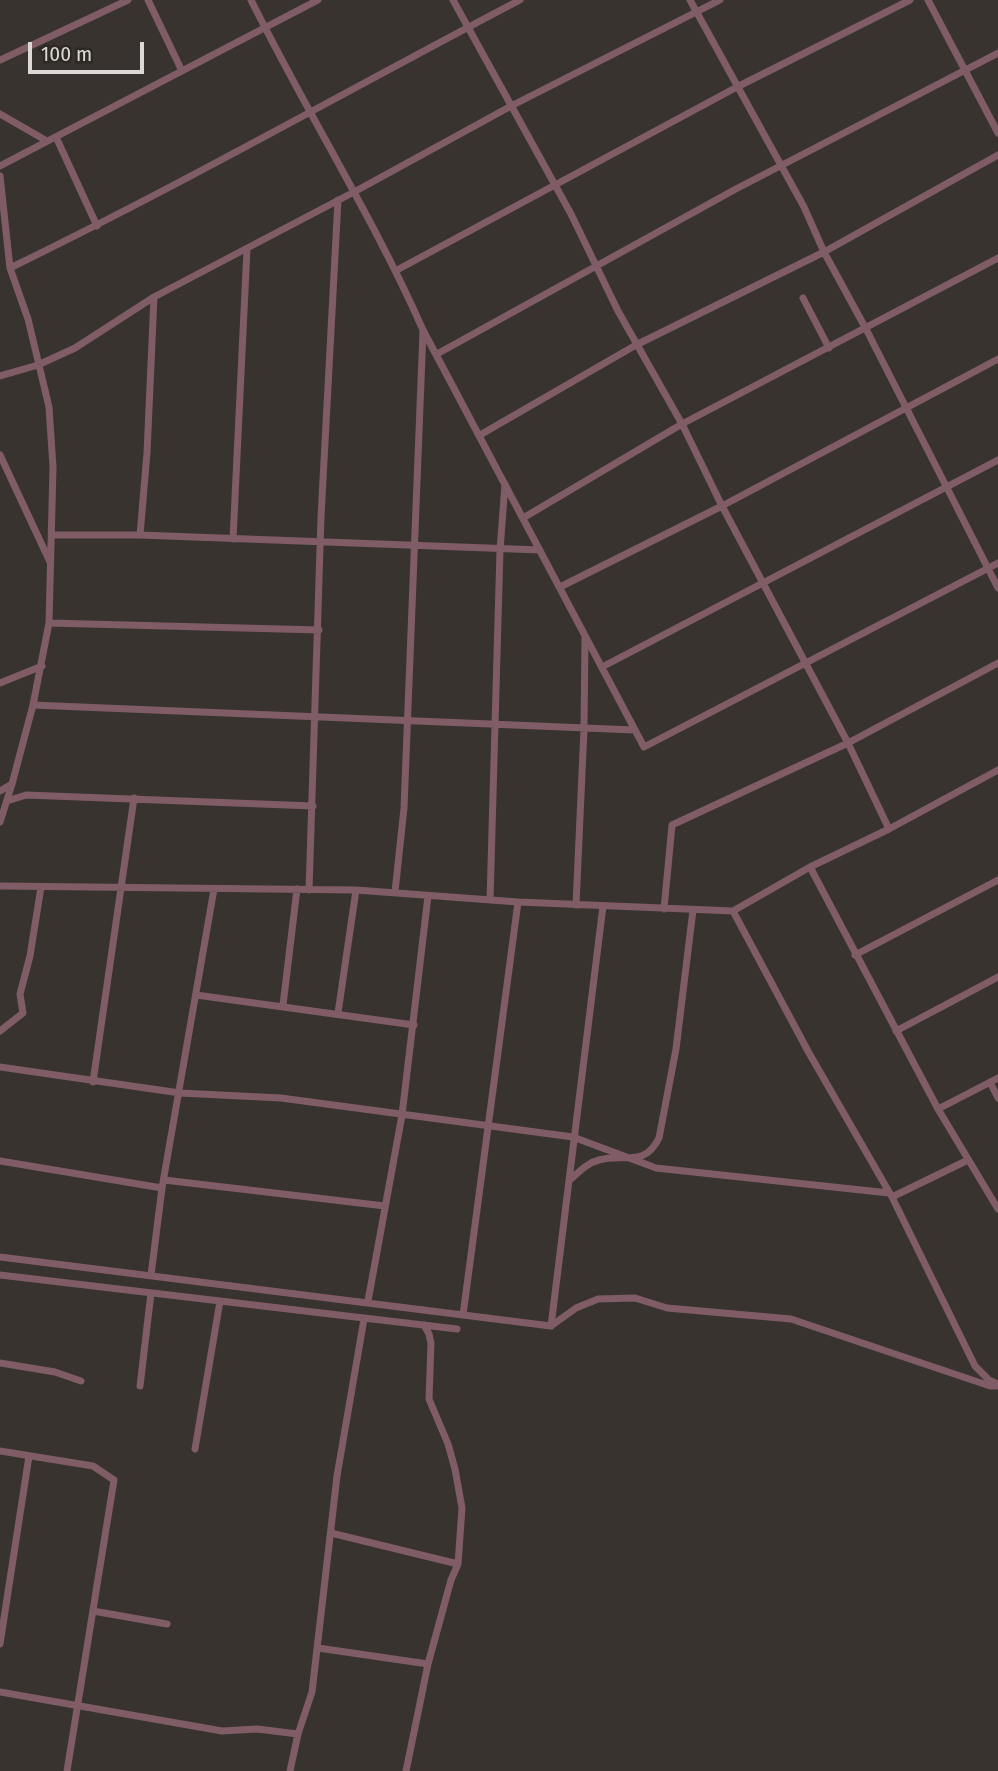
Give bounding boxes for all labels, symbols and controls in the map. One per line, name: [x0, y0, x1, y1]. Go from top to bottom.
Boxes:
scale bar: [32, 28, 147, 72]
text: 100 m: [41, 41, 92, 67]

